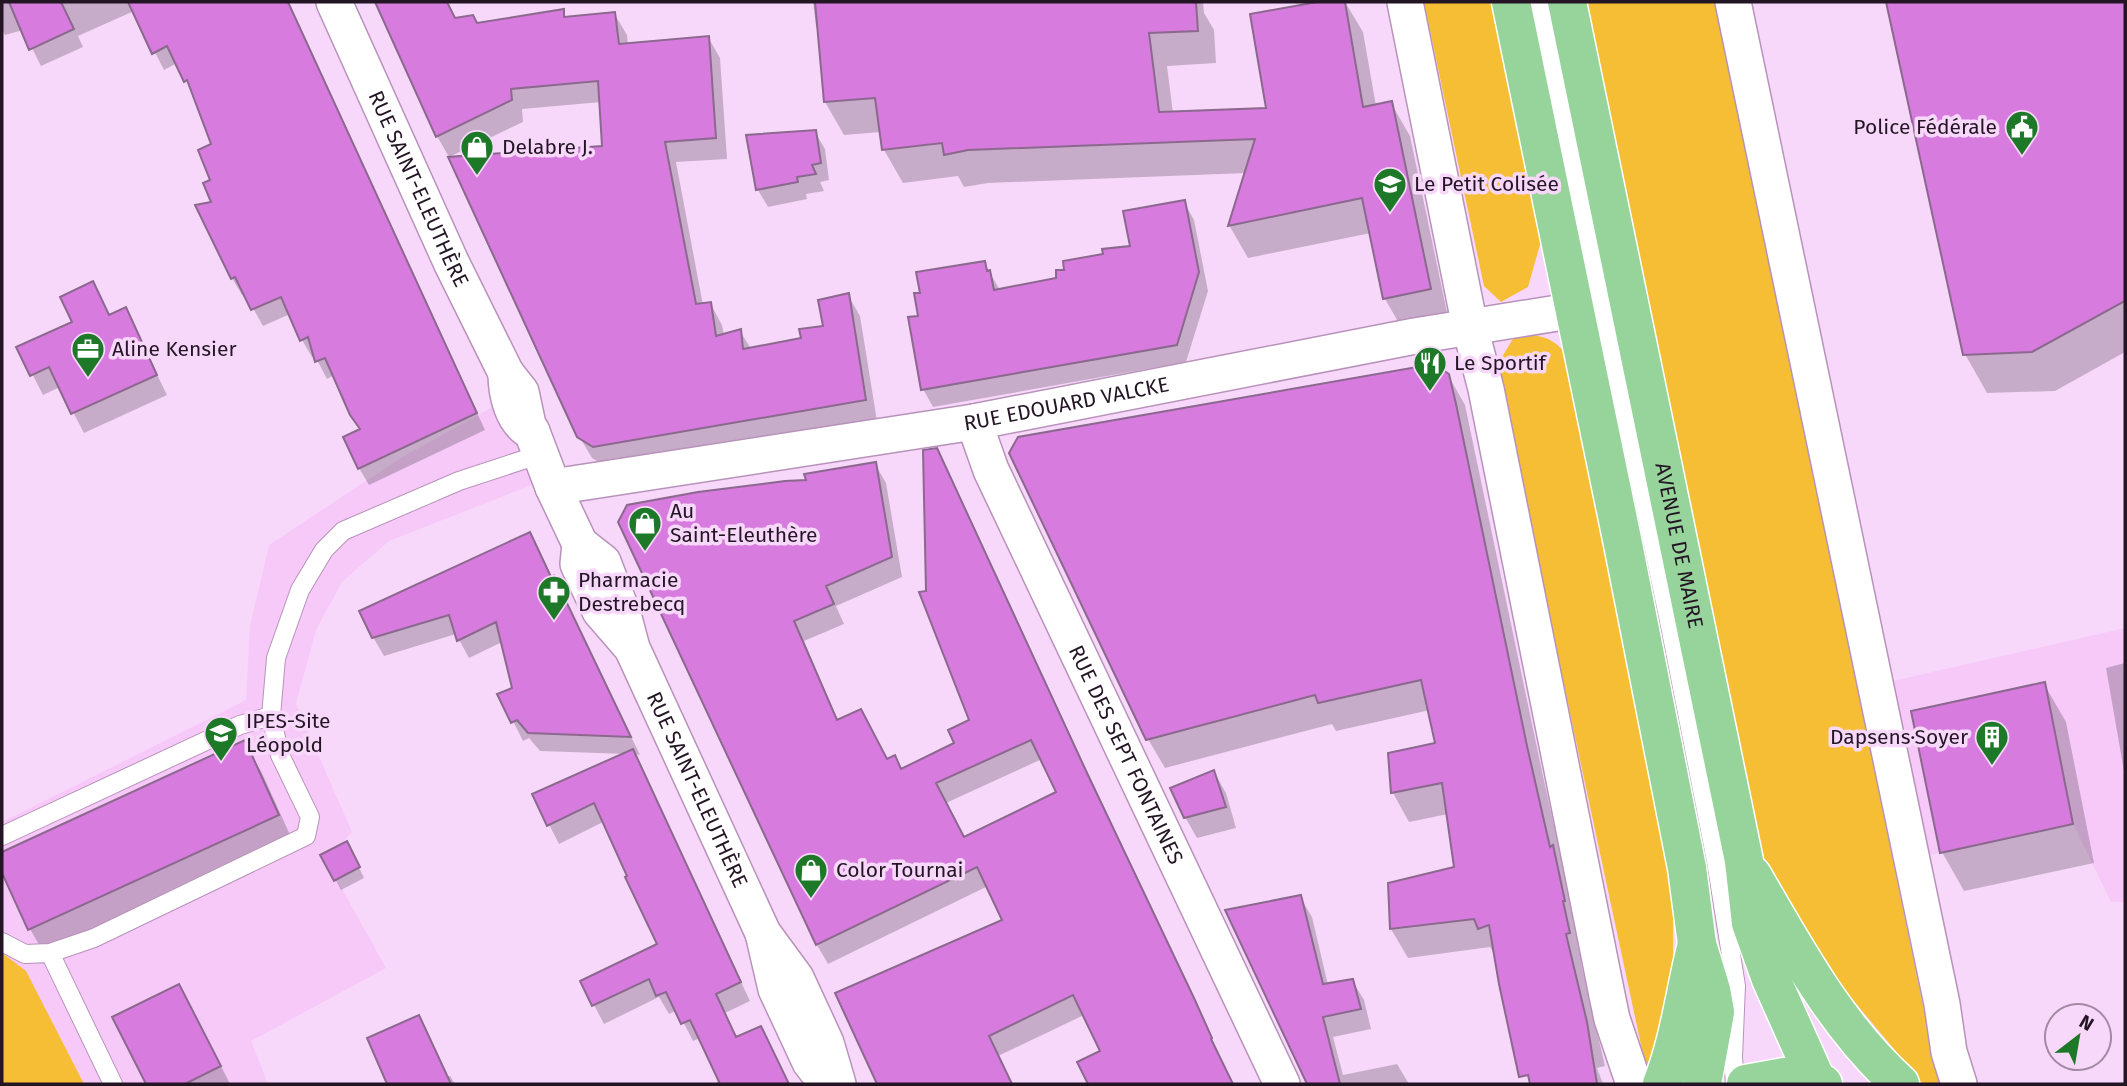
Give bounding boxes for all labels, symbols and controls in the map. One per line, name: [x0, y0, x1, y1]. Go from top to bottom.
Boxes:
street label: RUE SAINT-ELEUTHÈRE: [363, 87, 474, 291]
public building icon: Police Fédérale: [2003, 108, 2041, 157]
place label: Police Fédérale: [1853, 114, 1997, 140]
shop icon: Delabre J.: [458, 128, 496, 177]
place label: Delabre J.: [502, 134, 593, 160]
school or university icon: Le Petit Colisée: [1371, 165, 1409, 214]
place label: Le Petit Colisée: [1414, 171, 1559, 197]
office icon: Aline Kensier: [69, 330, 107, 379]
place label: Aline Kensier: [112, 336, 237, 362]
restaurant icon: Le Sportif: [1411, 344, 1449, 393]
place label: Le Sportif: [1454, 350, 1548, 376]
street label: RUE EDOUARD VALCKE: [962, 371, 1171, 436]
street label: AVENUE DE MAIRE: [1649, 460, 1709, 631]
place label: Au Saint-Eleuthère: [670, 498, 817, 548]
shop icon: Au Saint-Eleuthère: [626, 504, 664, 553]
place label: Pharmacie Destrebecq: [578, 567, 685, 617]
pharmacy icon: Pharmacie Destrebecq: [535, 573, 573, 622]
street label: RUE DES SEPT FONTAINES: [1063, 641, 1189, 868]
street label: RUE SAINT-ELEUTHÈRE: [641, 688, 753, 892]
place label: IPES-Site Léopold: [246, 708, 331, 758]
school or university icon: IPES-Site Léopold: [202, 714, 240, 763]
building icon: Dapsens·Soyer: [1973, 718, 2011, 767]
place label: Dapsens·Soyer: [1830, 724, 1968, 750]
shop icon: Color Tournai: [792, 851, 830, 900]
place label: Color Tournai: [836, 857, 964, 883]
north arrow: [2043, 1002, 2113, 1072]
text: N: [2075, 1010, 2098, 1036]

